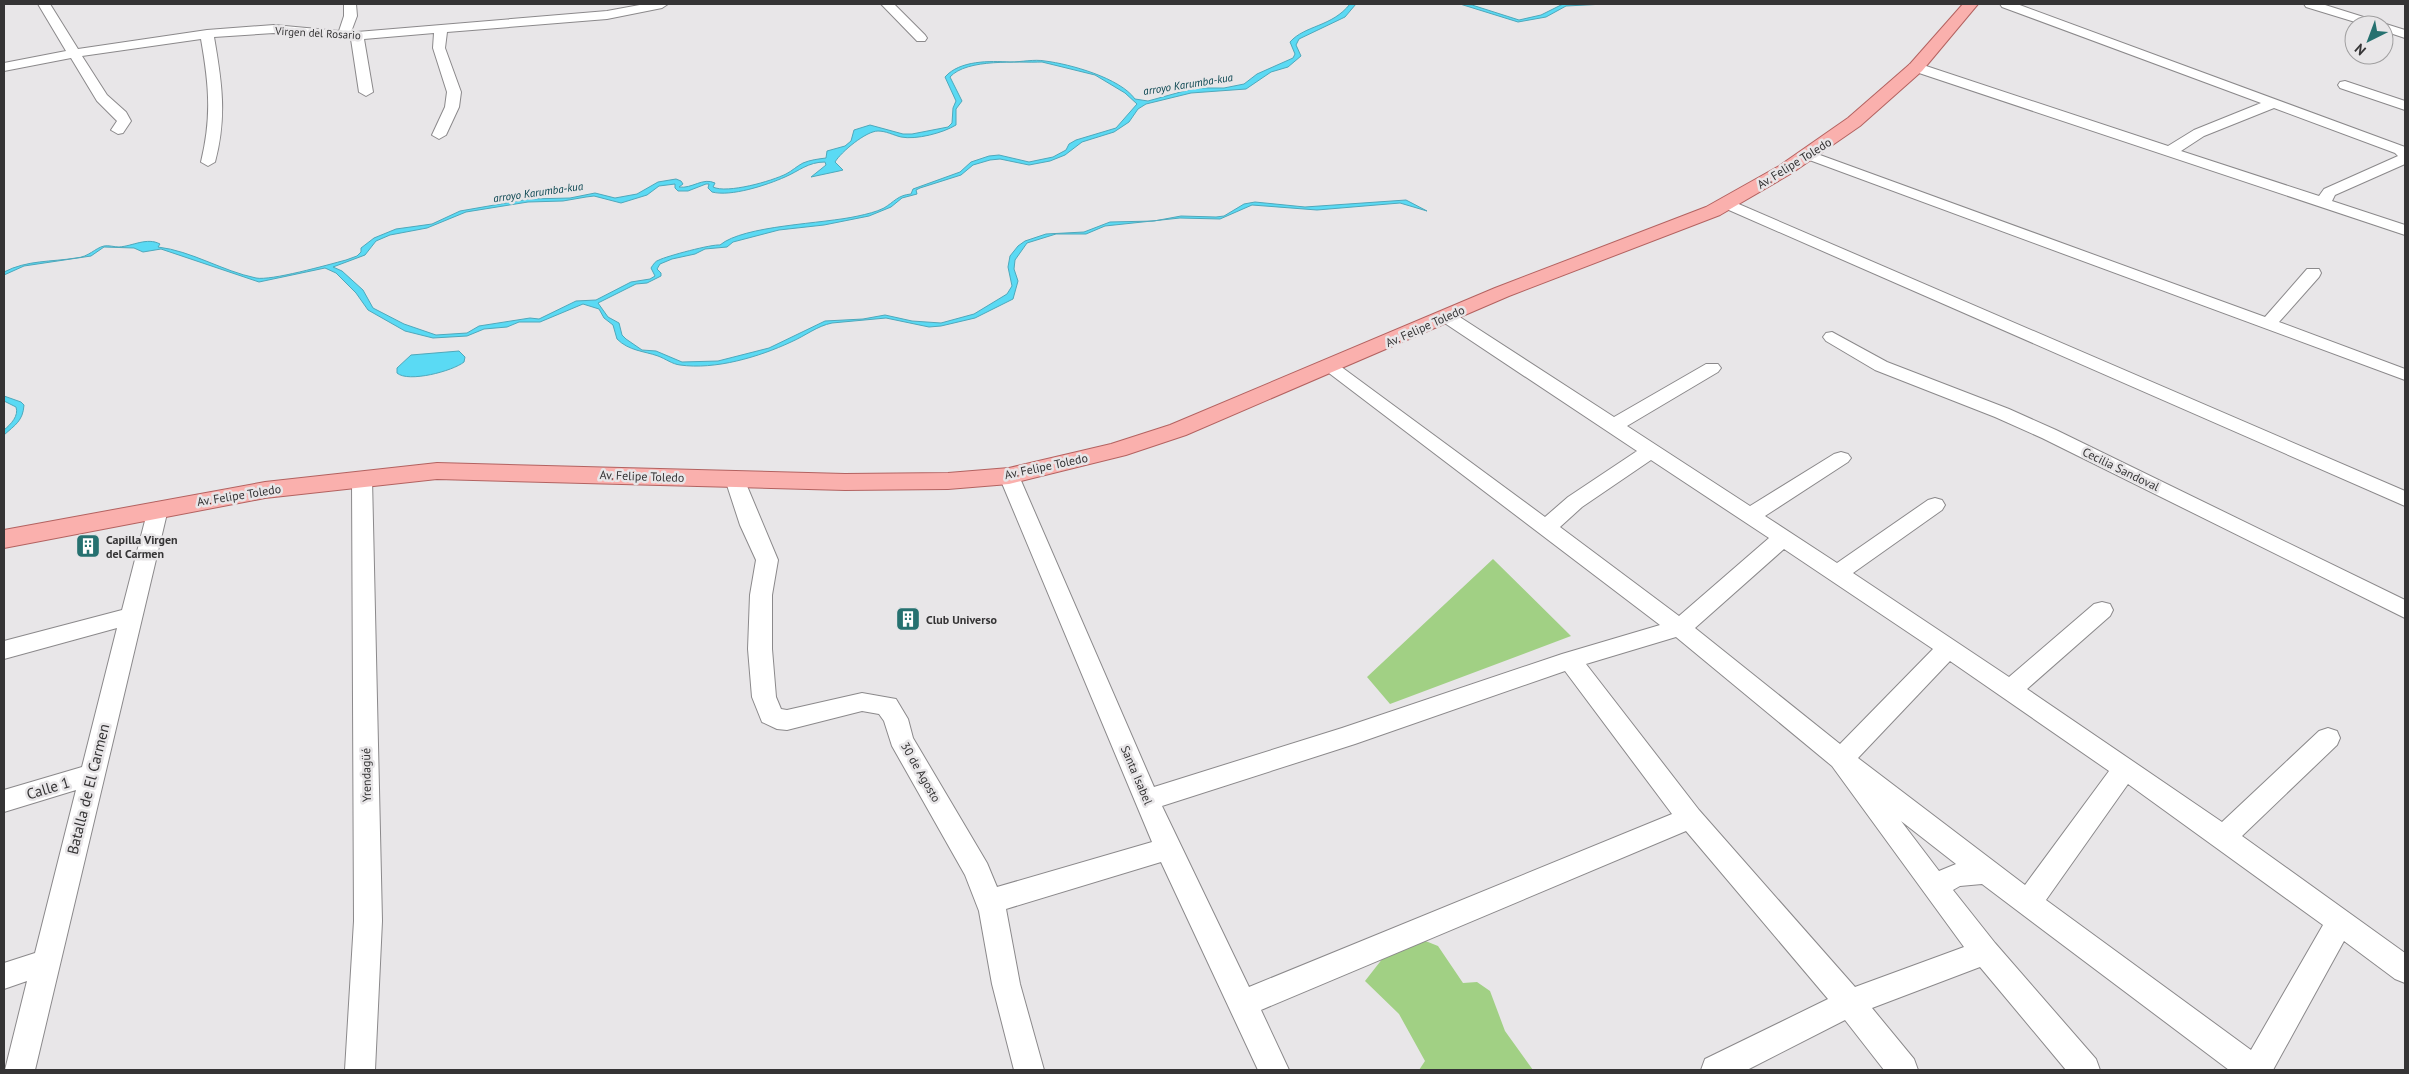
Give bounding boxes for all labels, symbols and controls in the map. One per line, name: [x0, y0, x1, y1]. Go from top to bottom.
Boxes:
north arrow: [2344, 15, 2394, 65]
street label: Virgen del Rosario: [274, 24, 361, 42]
text: N: [2351, 40, 2370, 59]
water label: arroyo Karumba-kua: [1142, 70, 1234, 98]
street label: Av. Felipe Toledo: [1754, 134, 1834, 192]
water label: arroyo Karumba-kua: [492, 179, 584, 205]
street label: Av. Felipe Toledo: [1383, 302, 1467, 350]
street label: Cecilia Sandoval: [2080, 444, 2162, 494]
street label: Av. Felipe Toledo: [1003, 450, 1089, 482]
street label: Av. Felipe Toledo: [599, 467, 685, 485]
street label: Av. Felipe Toledo: [196, 481, 282, 509]
place label: Capilla Virgen del Carmen: [106, 532, 178, 561]
building icon: Capilla Virgen del Carmen: [75, 533, 101, 559]
building icon: Club Universo: [895, 606, 921, 632]
place label: Club Universo: [926, 612, 997, 627]
street label: Batalla de El Carmen: [63, 722, 113, 856]
street label: 30 de Agosto: [898, 739, 944, 805]
street label: Santa Isabel: [1118, 743, 1156, 807]
street label: Yrendagüé: [358, 748, 374, 802]
street label: Calle 1: [24, 772, 72, 804]

